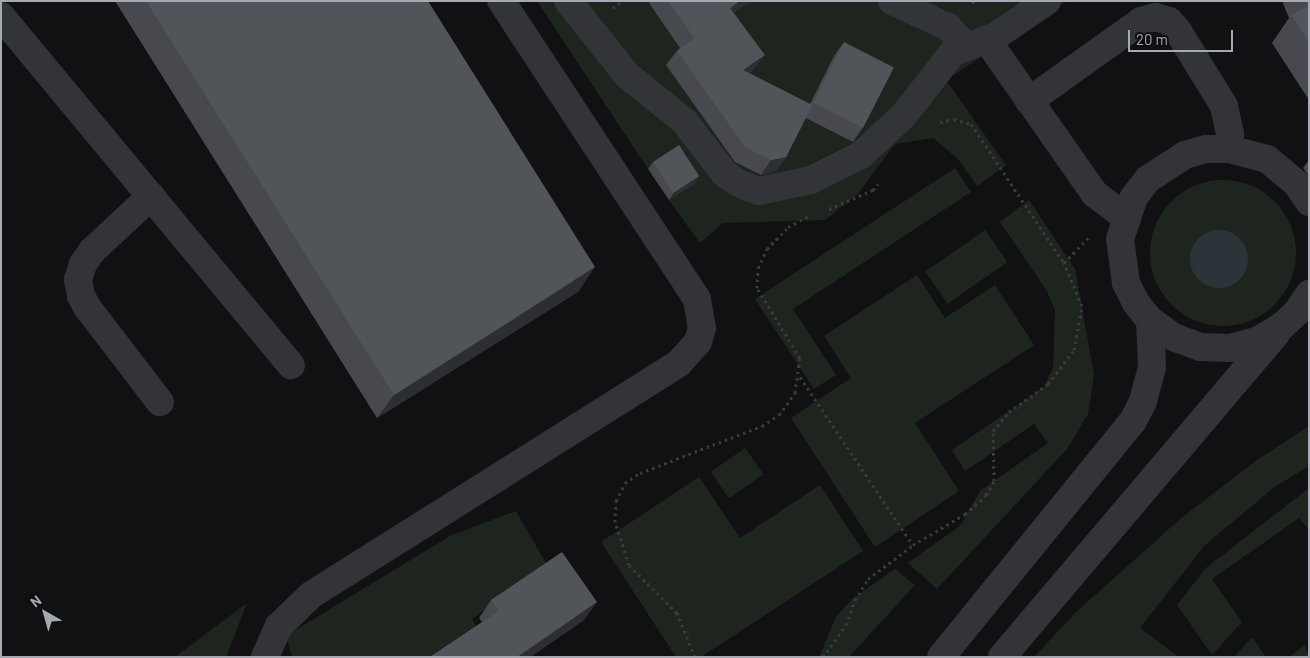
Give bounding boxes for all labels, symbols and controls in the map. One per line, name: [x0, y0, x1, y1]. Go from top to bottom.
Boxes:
scale bar: [1130, 20, 1235, 52]
text: 20 m: [1136, 30, 1168, 48]
north arrow: [20, 588, 70, 638]
text: N: [27, 591, 44, 610]

